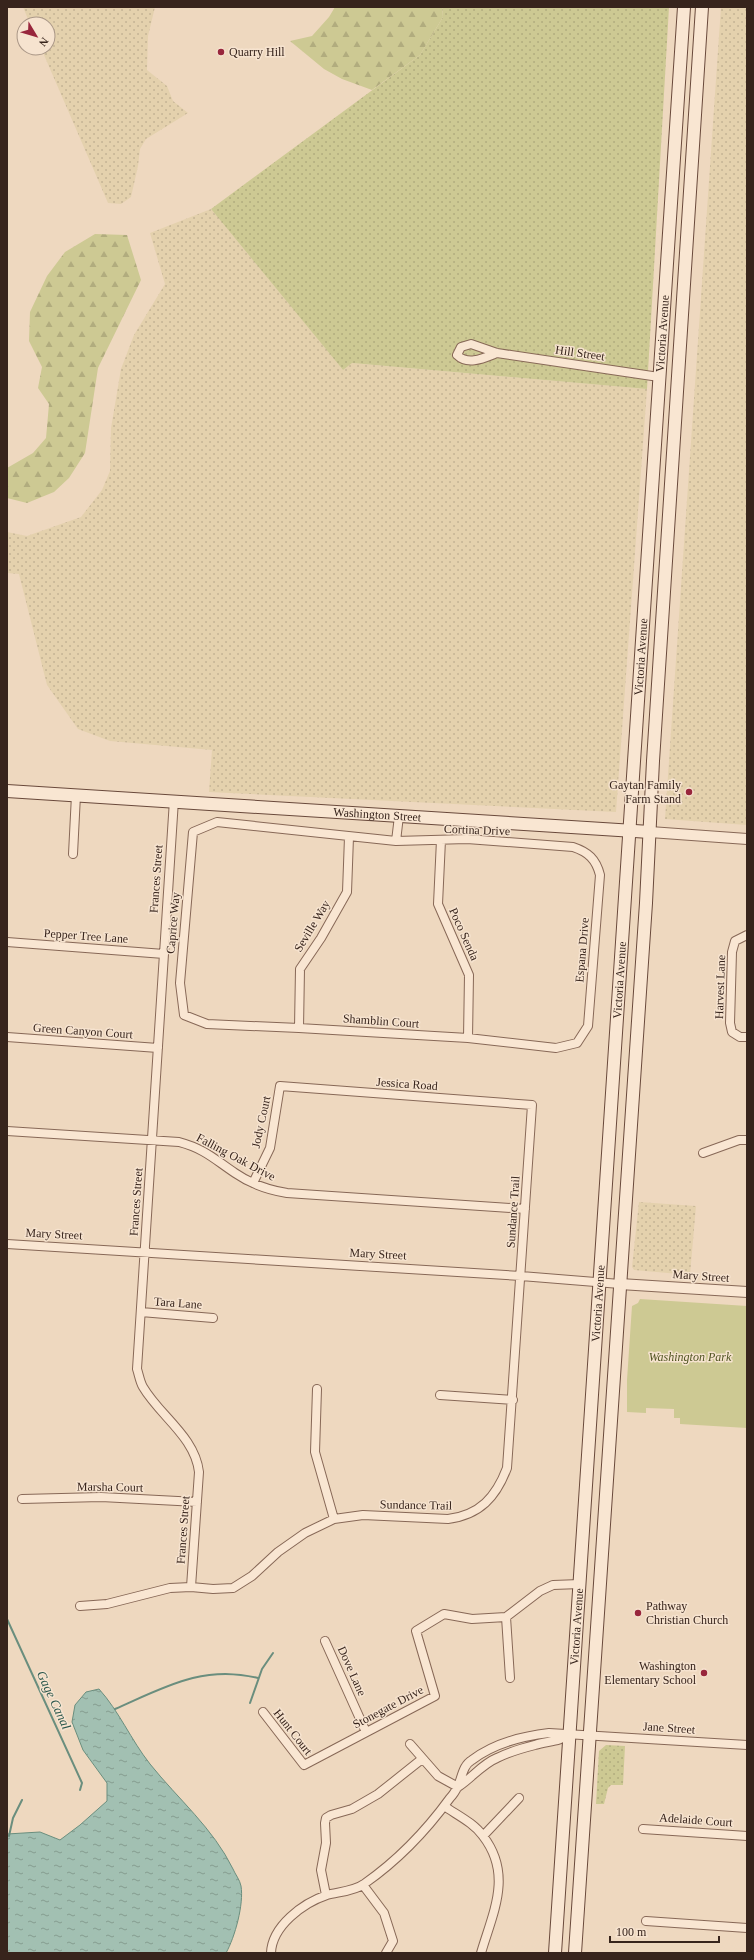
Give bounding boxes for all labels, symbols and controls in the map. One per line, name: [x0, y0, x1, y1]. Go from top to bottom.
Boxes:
north arrow: [16, 16, 56, 56]
text: N: [37, 35, 51, 49]
place label: Quarry Hill: [229, 45, 285, 59]
marker: Quarry Hill: [216, 47, 226, 57]
street label: Victoria Avenue: [653, 294, 672, 373]
street label: Hill Street: [554, 343, 606, 363]
street label: Victoria Avenue: [631, 618, 650, 696]
place label: Gaytan Family Farm Stand: [609, 778, 681, 806]
marker: Gaytan Family Farm Stand: [684, 787, 694, 797]
street label: Washington Street: [333, 805, 422, 824]
street label: Cortina Drive: [444, 822, 510, 838]
street label: Frances Street: [147, 844, 165, 914]
street label: Caprice Way: [163, 892, 183, 954]
street label: Seville Way: [291, 898, 333, 954]
street label: Poco Senda: [446, 905, 482, 963]
street label: Espana Drive: [572, 917, 592, 983]
street label: Pepper Tree Lane: [43, 926, 129, 946]
street label: Victoria Avenue: [610, 941, 629, 1019]
street label: Harvest Lane: [712, 955, 728, 1019]
street label: Shamblin Court: [342, 1011, 420, 1031]
street label: Green Canyon Court: [33, 1021, 134, 1042]
street label: Jessica Road: [376, 1075, 438, 1093]
street label: Jody Court: [249, 1094, 273, 1149]
street label: Falling Oak Drive: [194, 1130, 278, 1184]
street label: Frances Street: [127, 1167, 145, 1237]
street label: Sundance Trail: [503, 1175, 523, 1249]
street label: Mary Street: [25, 1226, 83, 1243]
street label: Mary Street: [349, 1246, 407, 1263]
street label: Victoria Avenue: [589, 1264, 608, 1343]
street label: Mary Street: [672, 1267, 731, 1285]
street label: Tara Lane: [154, 1294, 202, 1312]
park label: Washington Park: [649, 1350, 732, 1364]
street label: Marsha Court: [77, 1479, 144, 1495]
street label: Frances Street: [174, 1495, 192, 1565]
street label: Sundance Trail: [380, 1497, 453, 1513]
street label: Victoria Avenue: [567, 1588, 586, 1666]
place label: Pathway Christian Church: [646, 1599, 728, 1627]
marker: Pathway Christian Church: [633, 1608, 643, 1618]
street label: Dove Lane: [335, 1644, 369, 1698]
place label: Washington Elementary School: [604, 1659, 697, 1687]
water label: Gage Canal: [34, 1668, 74, 1732]
marker: Washington Elementary School: [699, 1668, 709, 1678]
street label: Stonegate Drive: [350, 1683, 426, 1731]
street label: Hunt Court: [271, 1706, 316, 1758]
street label: Jane Street: [642, 1719, 696, 1737]
street label: Adelaide Court: [659, 1810, 734, 1830]
scale bar: [610, 1918, 719, 1944]
text: 100 m: [616, 1925, 647, 1939]

